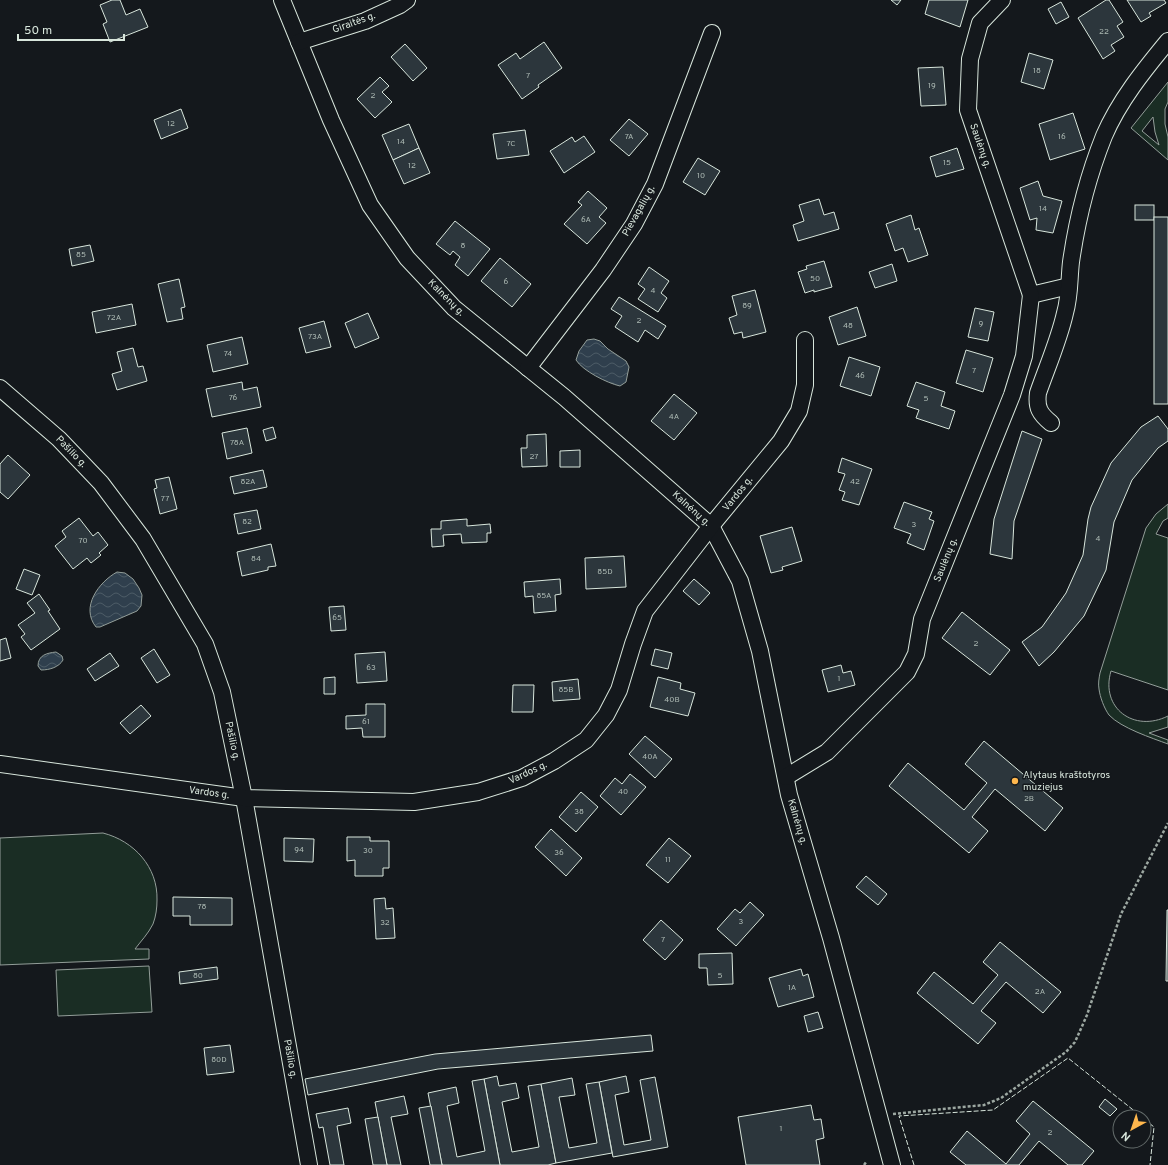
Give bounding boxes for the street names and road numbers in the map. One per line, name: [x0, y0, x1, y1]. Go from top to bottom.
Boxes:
street label: Giraitės g.: [331, 9, 377, 37]
street label: Saulėnų g.: [966, 122, 994, 170]
street label: Pievagalių g.: [620, 183, 658, 239]
street label: Kalnėnų g.: [425, 277, 467, 319]
street label: Pašilio g.: [53, 433, 89, 471]
street label: Vardos g.: [720, 474, 756, 514]
street label: Kalnėnų g.: [669, 488, 713, 530]
street label: Saulėnų g.: [931, 536, 961, 584]
street label: Pašilio g.: [222, 720, 242, 762]
street label: Vardos g.: [507, 758, 549, 788]
street label: Vardos g.: [188, 784, 230, 802]
street label: Kalnėnų g.: [784, 798, 810, 846]
street label: Pašilio g.: [280, 1038, 300, 1080]

